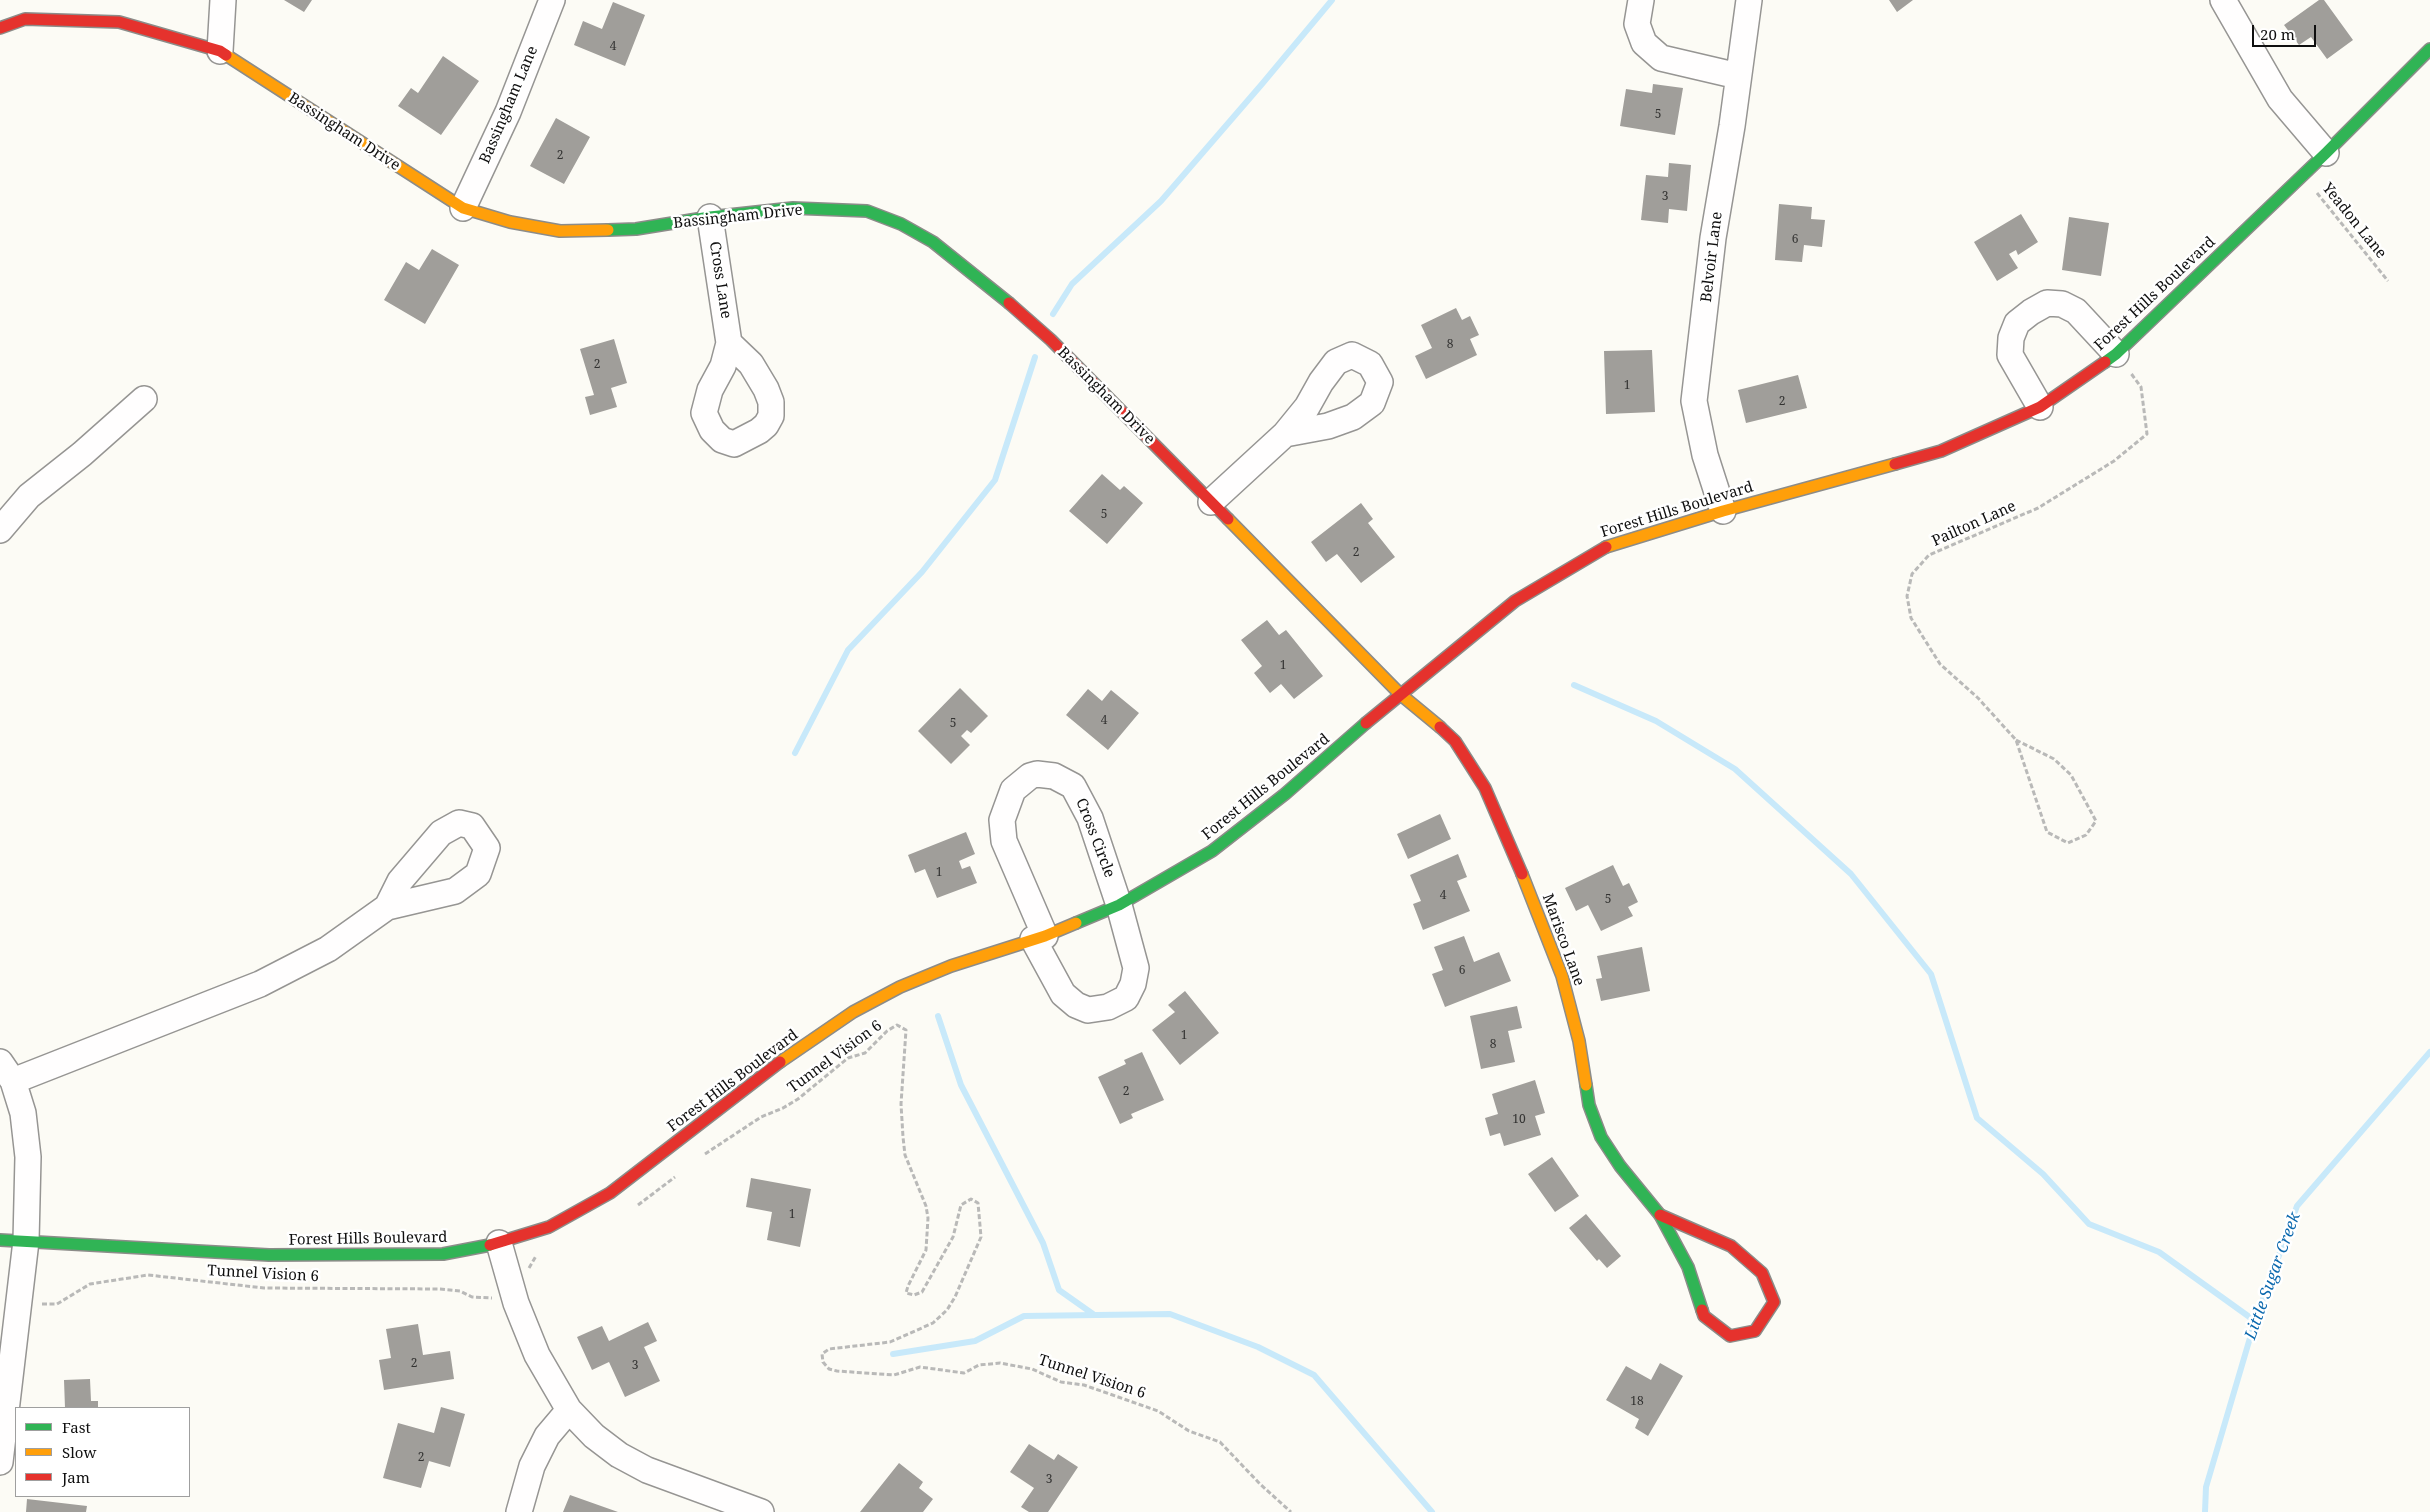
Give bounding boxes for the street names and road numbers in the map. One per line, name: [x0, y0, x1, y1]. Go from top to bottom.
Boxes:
street label: Bassingham Lane: [476, 44, 542, 166]
street label: Bassingham Drive: [285, 89, 403, 175]
street label: Yeadon Lane: [2318, 180, 2390, 262]
street label: Bassingham Drive: [672, 201, 804, 233]
street label: Belvoir Lane: [1698, 211, 1726, 303]
street label: Forest Hills Boulevard: [2091, 233, 2219, 355]
street label: Cross Lane: [705, 240, 735, 320]
street label: Bassingham Drive: [1054, 344, 1158, 448]
street label: Forest Hills Boulevard: [1599, 478, 1755, 542]
street label: Pailton Lane: [1929, 497, 2019, 551]
street label: Forest Hills Boulevard: [1199, 730, 1333, 844]
street label: Cross Circle: [1072, 796, 1118, 880]
street label: Marisco Lane: [1538, 892, 1588, 988]
street label: Tunnel Vision 6: [785, 1017, 885, 1097]
street label: Forest Hills Boulevard: [664, 1026, 802, 1136]
street label: Forest Hills Boulevard: [289, 1229, 447, 1249]
street label: Tunnel Vision 6: [207, 1262, 319, 1286]
street label: Tunnel Vision 6: [1036, 1351, 1148, 1403]

